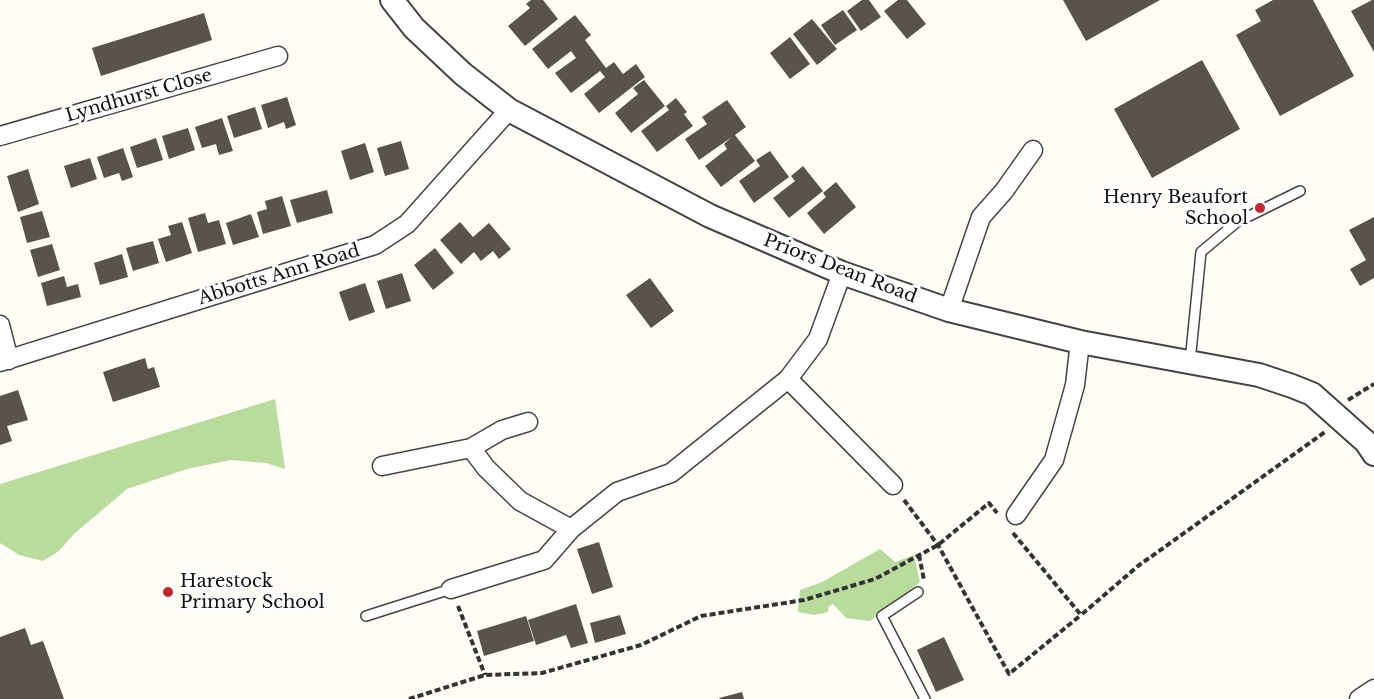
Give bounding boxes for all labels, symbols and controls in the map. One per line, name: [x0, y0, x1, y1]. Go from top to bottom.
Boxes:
street label: Lyndhurst Close: [63, 65, 215, 127]
place label: Henry Beaufort School: [1103, 187, 1248, 230]
marker: Henry Beaufort School: [1253, 201, 1267, 215]
street label: Priors Dean Road: [760, 230, 920, 308]
street label: Abbotts Ann Road: [196, 240, 362, 310]
place label: Harestock Primary School: [180, 571, 325, 614]
marker: Harestock Primary School: [161, 585, 175, 599]

